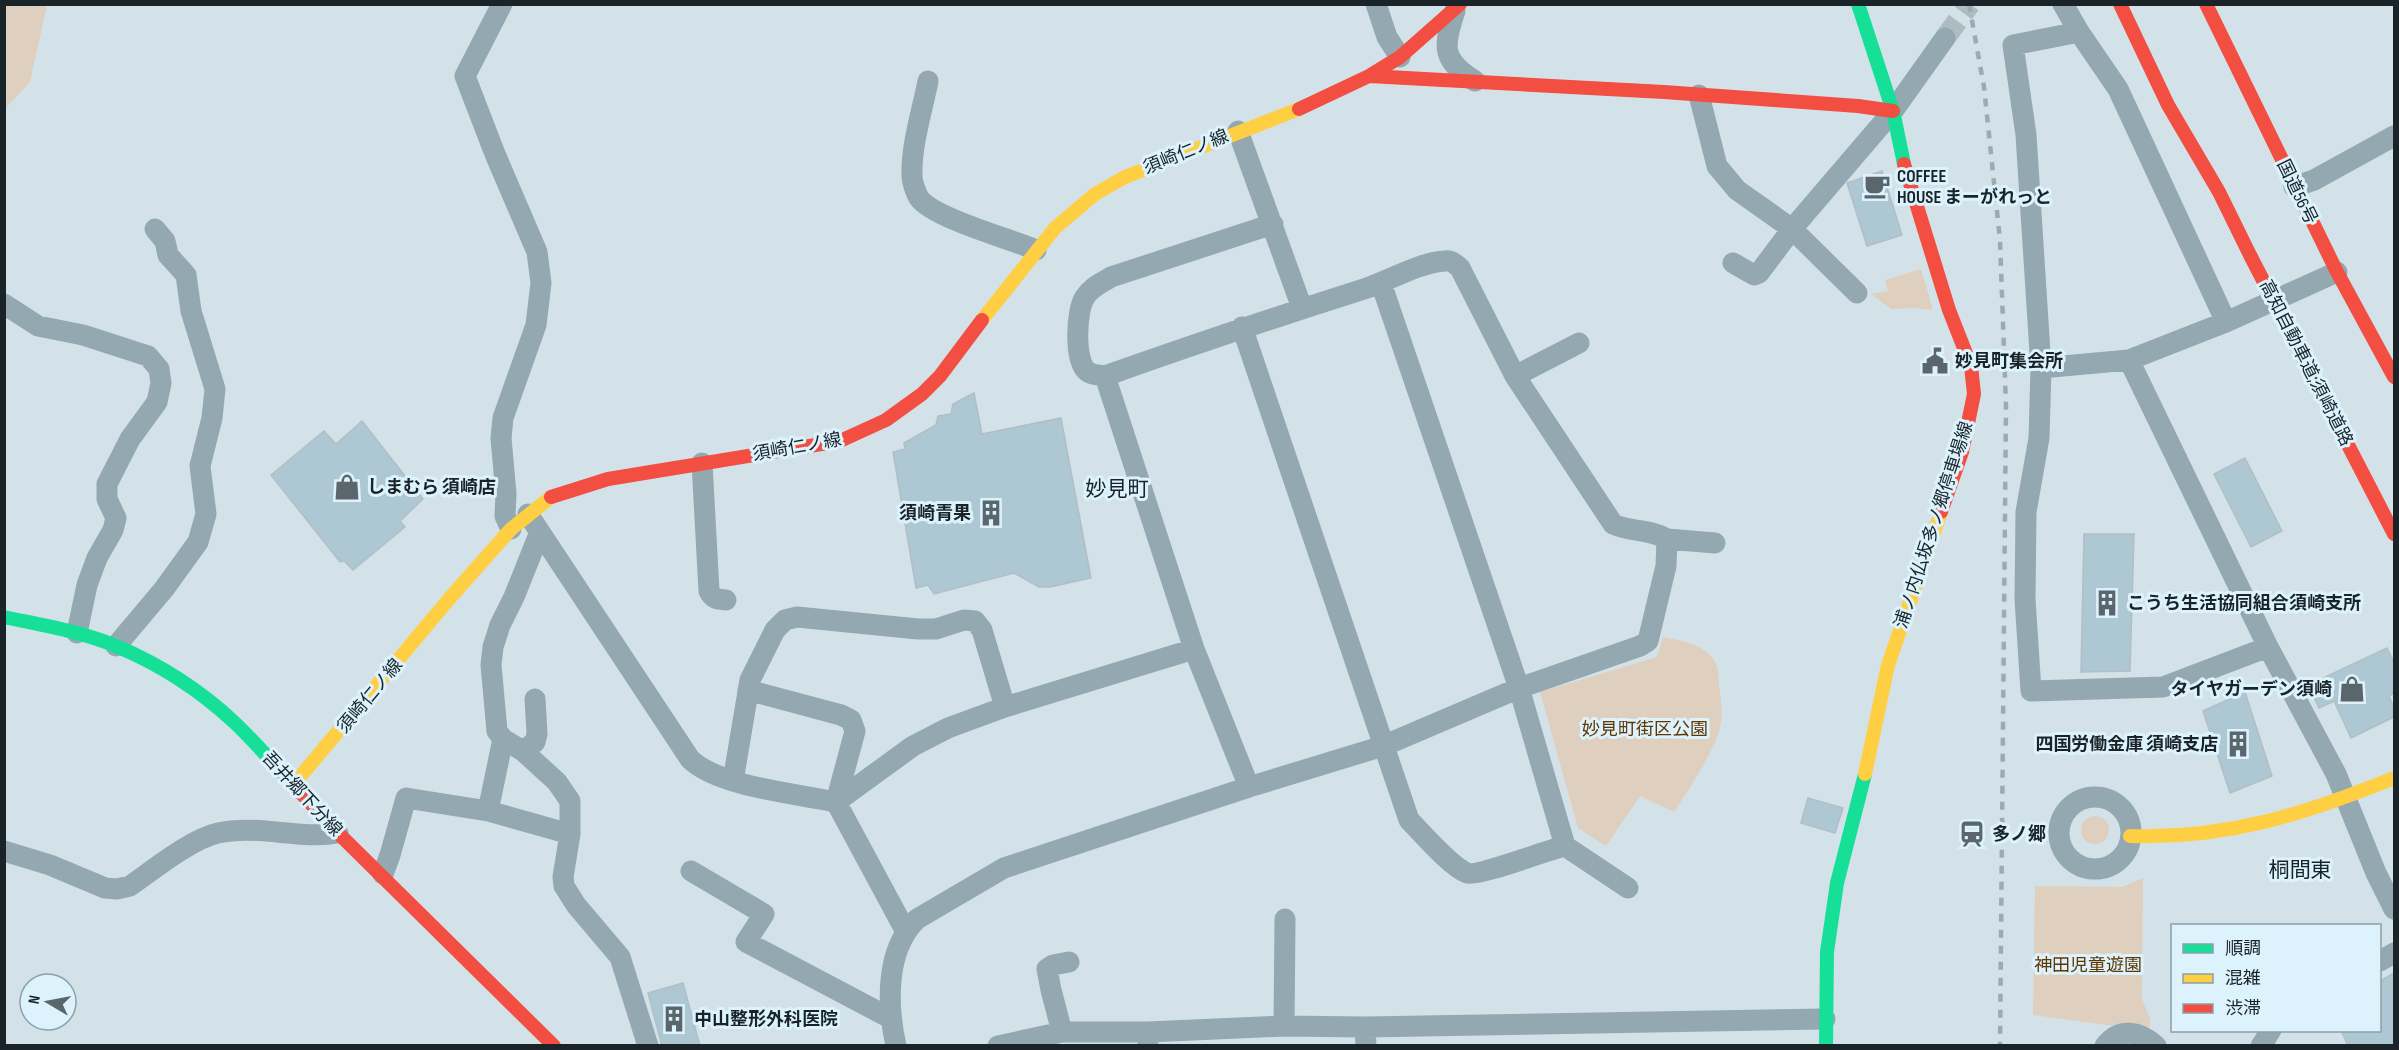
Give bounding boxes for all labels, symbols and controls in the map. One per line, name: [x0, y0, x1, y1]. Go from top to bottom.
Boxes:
street label: 須崎仁ノ線: [1140, 125, 1232, 179]
street label: 国道56号: [2272, 156, 2322, 228]
place label: COFFEE HOUSE まーがれっと: [1897, 166, 2052, 208]
cafe icon: COFFEE HOUSE まーがれっと: [1862, 171, 1892, 201]
street label: 高知自動車道;須崎道路: [2255, 276, 2357, 450]
public building icon: 妙見町集会所: [1920, 346, 1950, 376]
place label: 妙見町集会所: [1955, 351, 2063, 372]
street label: 浦ノ内仏坂多ノ郷停車場線: [1891, 419, 1977, 631]
street label: 須崎仁ノ線: [751, 429, 843, 465]
shop icon: しまむら 須崎店: [332, 472, 362, 502]
place label: しまむら 須崎店: [367, 477, 496, 498]
district label: 妙見町: [1086, 477, 1149, 502]
building icon: 須崎青果: [976, 498, 1006, 528]
place label: 須崎青果: [899, 503, 971, 524]
building icon: こうち生活協同組合須崎支所: [2092, 588, 2122, 618]
place label: こうち生活協同組合須崎支所: [2127, 593, 2361, 614]
street label: 須崎仁ノ線: [333, 655, 407, 737]
shop icon: タイヤガーデン須崎: [2337, 674, 2367, 704]
place label: タイヤガーデン須崎: [2171, 679, 2332, 700]
park label: 妙見町街区公園: [1582, 719, 1708, 740]
building icon: 四国労働金庫 須崎支店: [2223, 729, 2253, 759]
place label: 四国労働金庫 須崎支店: [2035, 734, 2218, 755]
street label: 吾井郷下分線: [257, 747, 347, 841]
station icon: 多ノ郷: [1957, 819, 1987, 849]
place label: 多ノ郷: [1992, 824, 2046, 845]
district label: 桐間東: [2269, 858, 2332, 883]
legend: [2171, 924, 2381, 1032]
text: 順調: [2225, 938, 2261, 959]
park label: 神田児童遊園: [2034, 955, 2142, 976]
text: 混雑: [2225, 968, 2261, 989]
north arrow: [18, 972, 78, 1032]
text: N: [25, 994, 45, 1006]
text: 渋滞: [2225, 998, 2261, 1019]
building icon: 中山整形外科医院: [659, 1004, 689, 1034]
place label: 中山整形外科医院: [694, 1009, 838, 1030]

